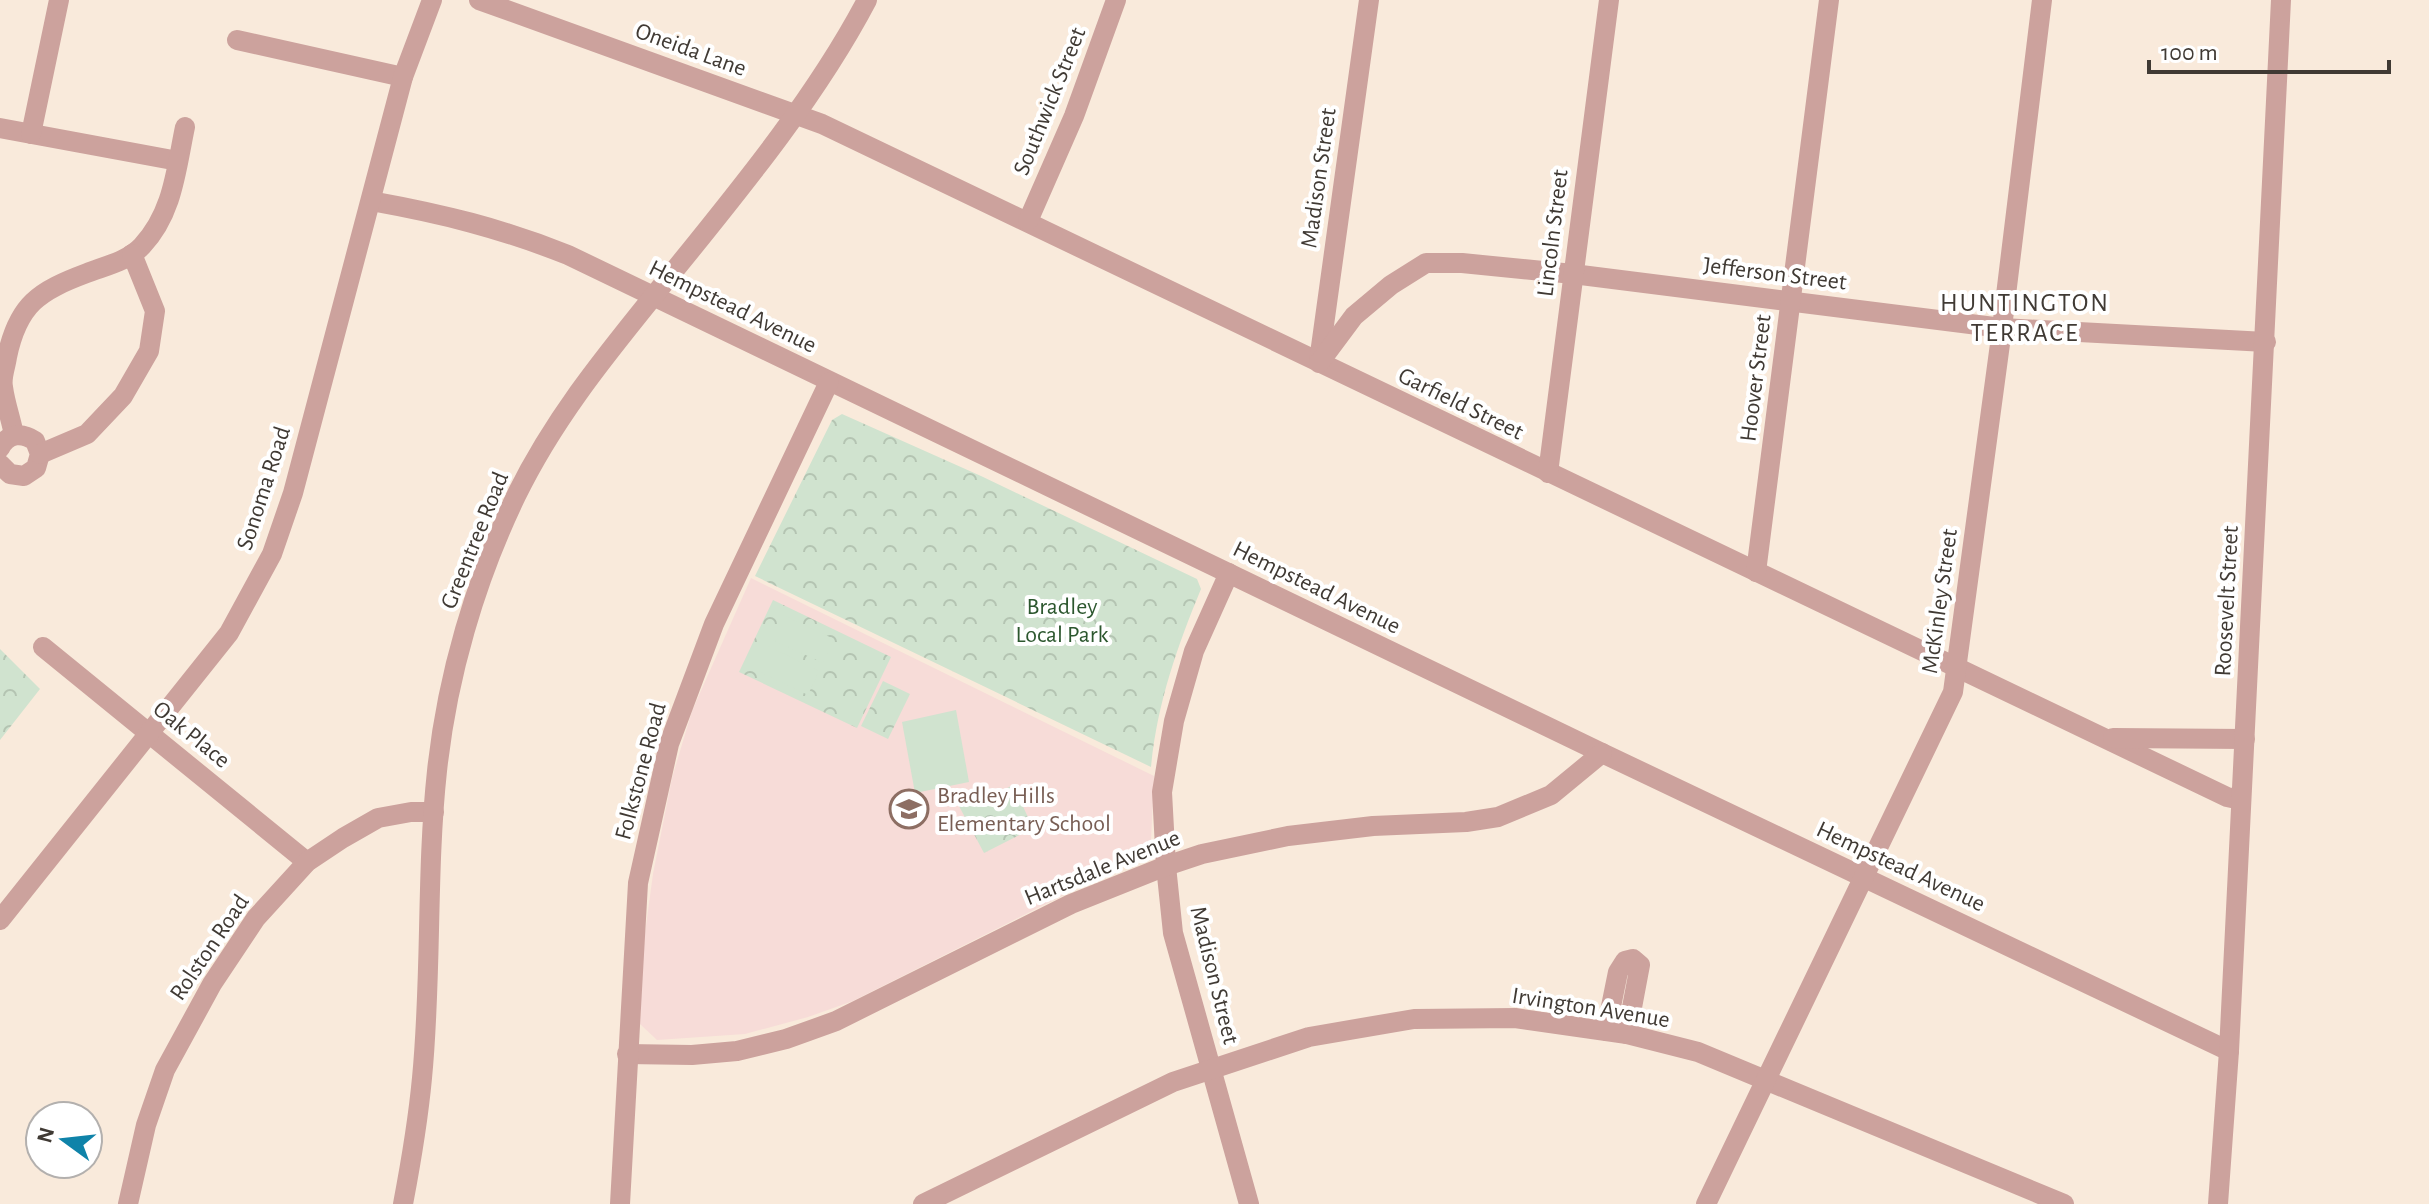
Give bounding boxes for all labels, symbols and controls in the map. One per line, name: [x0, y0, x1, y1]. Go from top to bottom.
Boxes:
street label: Oneida Lane: [632, 19, 749, 81]
street label: Southwick Street: [1009, 24, 1091, 179]
scale bar: [2149, 24, 2389, 74]
text: 100 m: [2161, 41, 2218, 65]
street label: Madison Street: [1297, 106, 1341, 250]
street label: Lincoln Street: [1533, 168, 1573, 298]
street label: Jefferson Street: [1702, 253, 1848, 295]
street label: Hempstead Avenue: [645, 256, 820, 358]
district label: HUNTINGTON TERRACE: [1940, 290, 2110, 346]
street label: Hoover Street: [1736, 313, 1776, 443]
street label: Garfield Street: [1394, 363, 1527, 445]
street label: Sonoma Road: [233, 424, 295, 553]
street label: Greentree Road: [437, 468, 513, 612]
street label: Roosevelt Street: [2211, 525, 2243, 677]
street label: McKinley Street: [1918, 527, 1962, 675]
street label: Hempstead Avenue: [1229, 537, 1404, 639]
park label: Bradley Local Park: [1016, 595, 1108, 647]
street label: Oak Place: [148, 697, 234, 773]
street label: Folkstone Road: [611, 700, 671, 843]
place label: Bradley Hills Elementary School: [937, 784, 1111, 836]
school or university icon: Bradley Hills Elementary School: [888, 788, 930, 830]
street label: Hempstead Avenue: [1813, 817, 1989, 916]
street label: Hartsdale Avenue: [1021, 826, 1184, 910]
street label: Rolston Road: [166, 890, 254, 1005]
street label: Madison Street: [1185, 904, 1243, 1047]
street label: Irvington Avenue: [1510, 984, 1671, 1032]
north arrow: [24, 1100, 104, 1180]
text: N: [33, 1125, 58, 1145]

